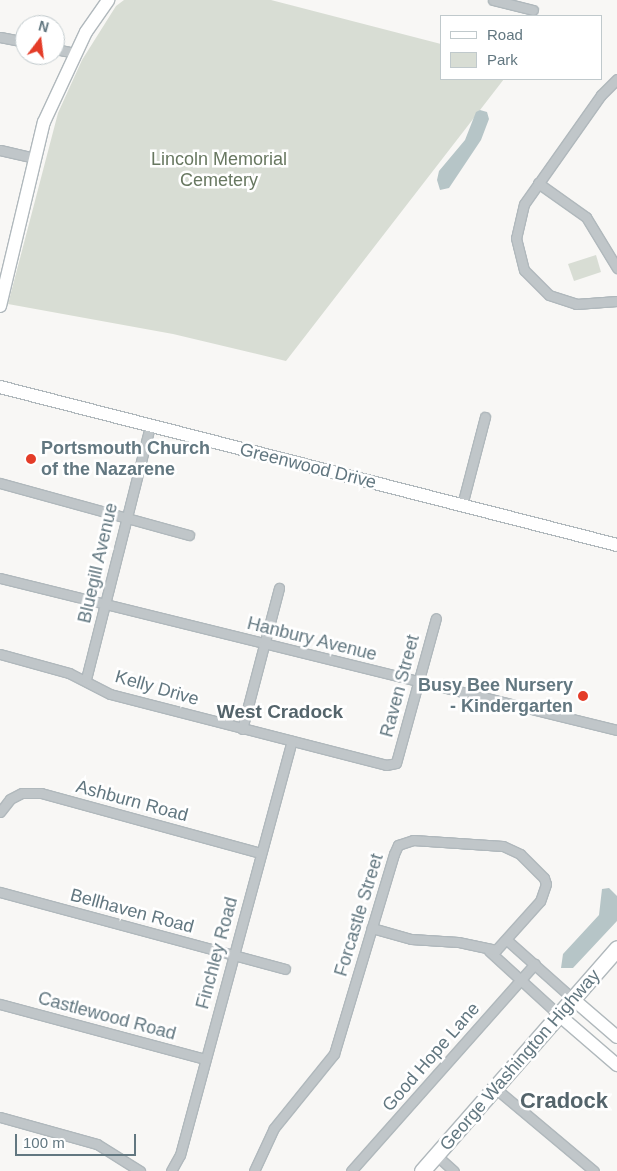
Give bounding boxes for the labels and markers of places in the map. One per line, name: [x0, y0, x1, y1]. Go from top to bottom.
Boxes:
place label: Portsmouth Church of the Nazarene: [41, 438, 210, 480]
marker: Portsmouth Church of the Nazarene: [25, 453, 37, 465]
place label: Busy Bee Nursery - Kindergarten: [418, 675, 573, 718]
marker: Busy Bee Nursery - Kindergarten: [577, 690, 589, 702]

